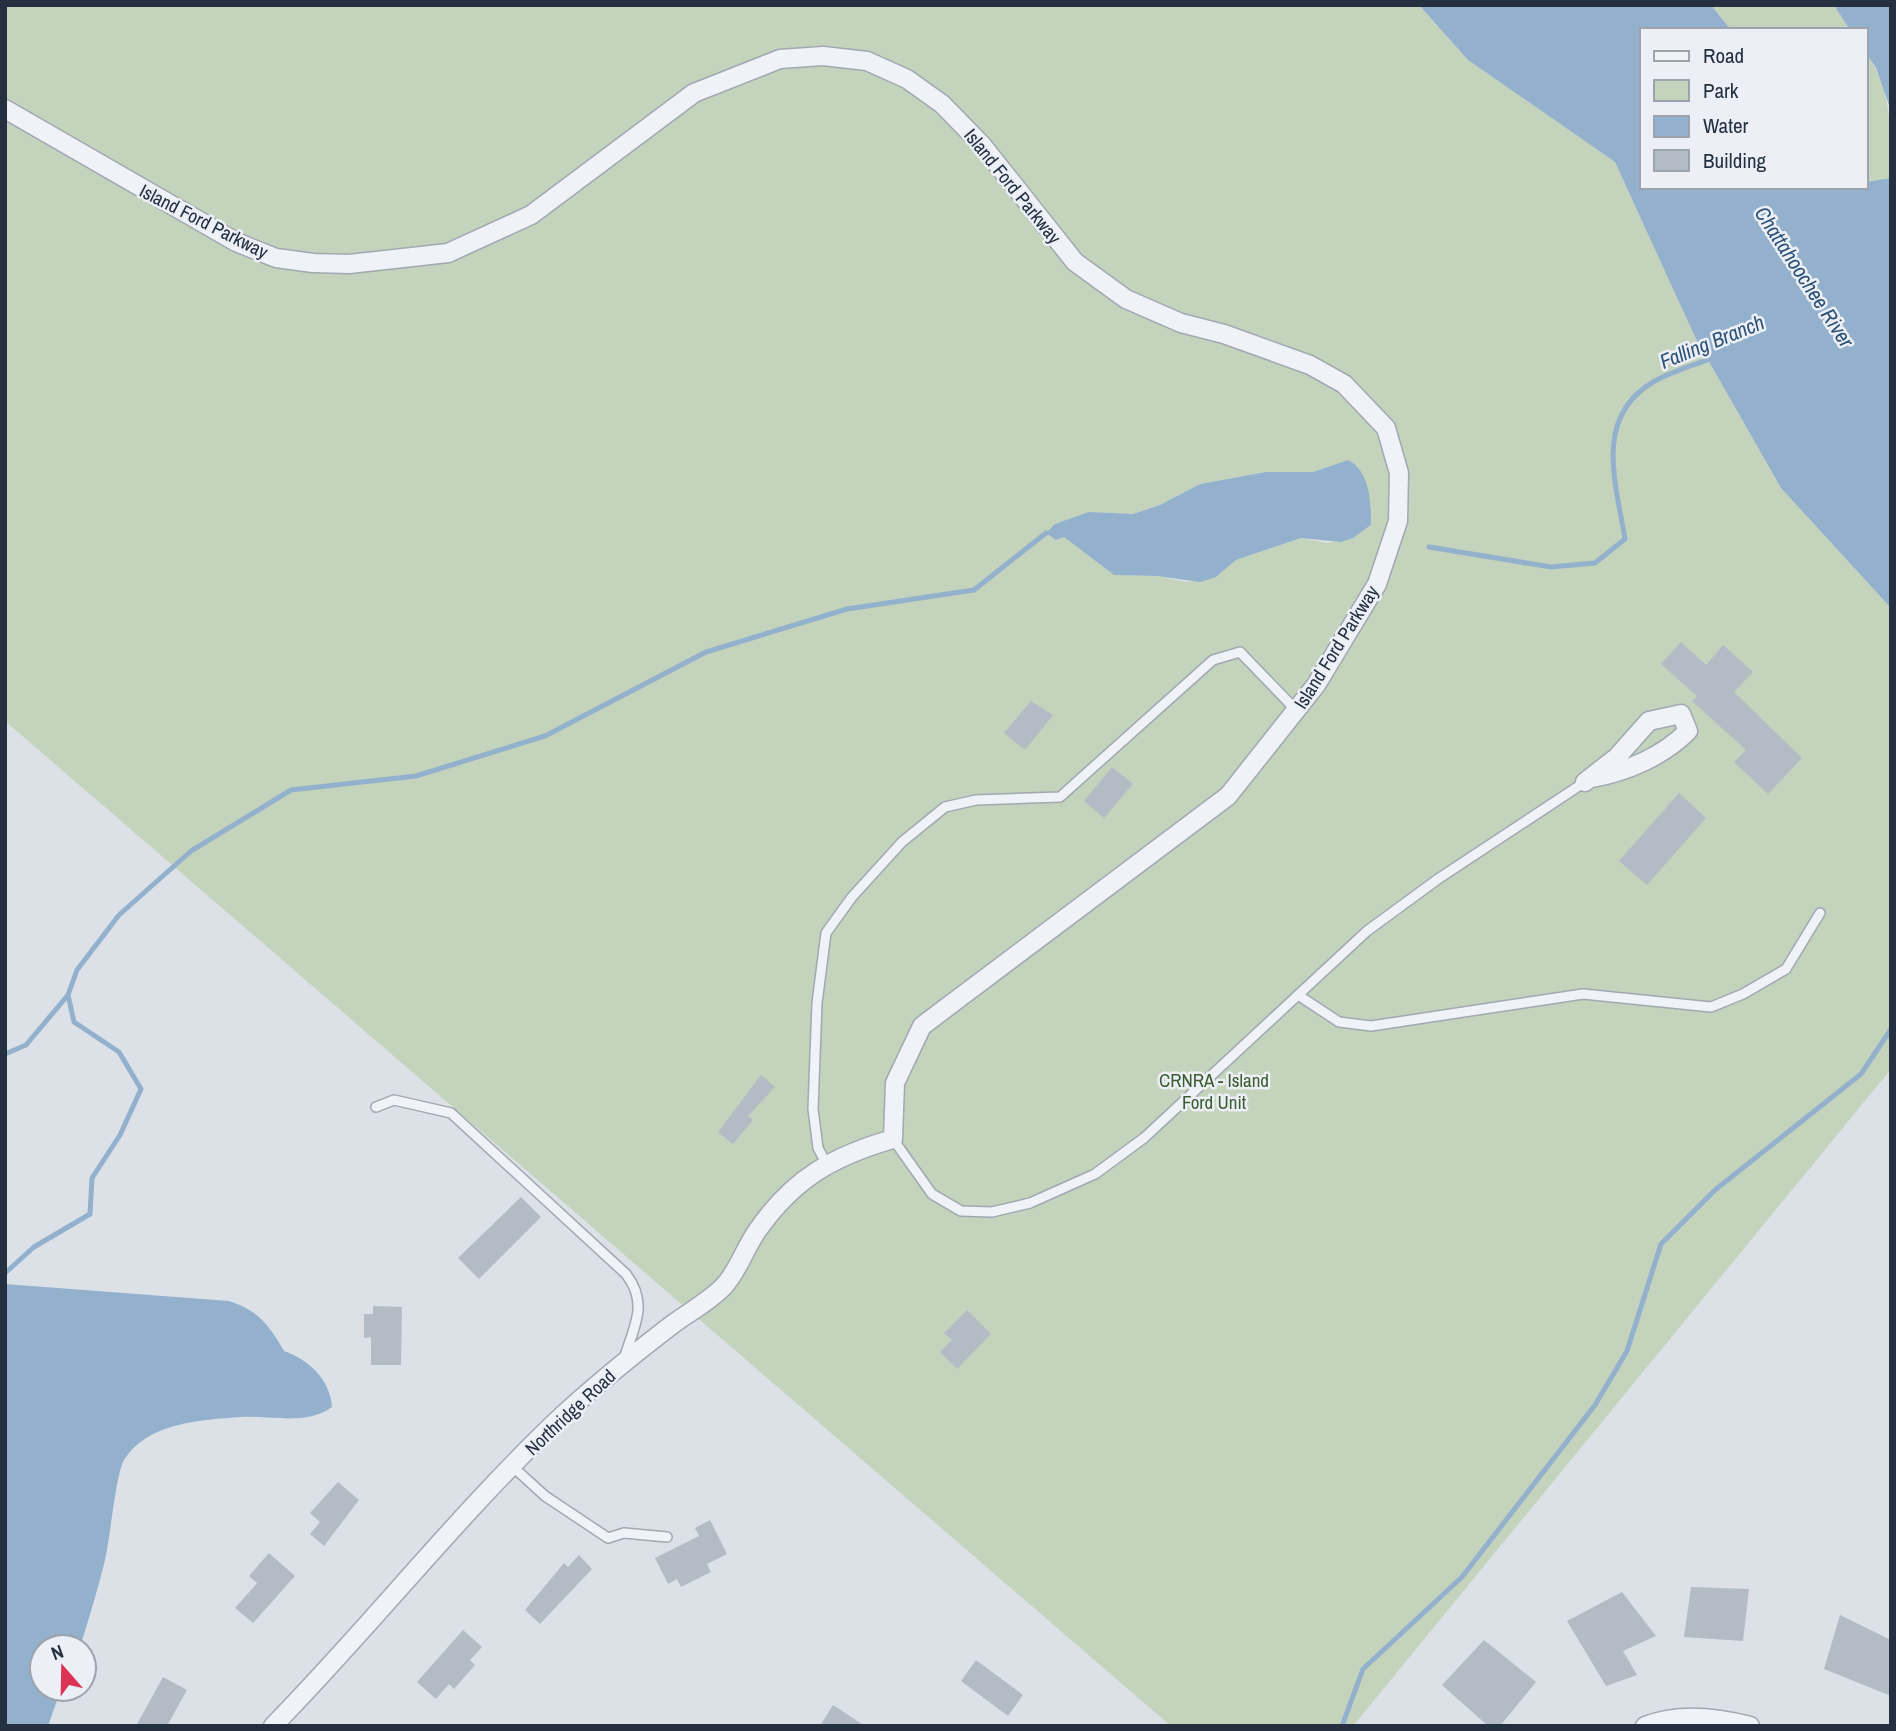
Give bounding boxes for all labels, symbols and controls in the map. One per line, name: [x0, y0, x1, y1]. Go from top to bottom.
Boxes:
legend: [1640, 28, 1868, 189]
text: Road: [1703, 41, 1744, 70]
text: Park: [1703, 76, 1739, 105]
text: Water: [1703, 111, 1749, 140]
street label: Island Ford Parkway: [958, 123, 1068, 249]
text: Building: [1703, 146, 1767, 175]
street label: Island Ford Parkway: [135, 177, 273, 265]
water label: Chattahoochee River: [1748, 201, 1862, 354]
water label: Falling Branch: [1655, 307, 1768, 376]
street label: Island Ford Parkway: [1288, 580, 1385, 714]
park label: CRNRA - Island Ford Unit: [1159, 1067, 1269, 1115]
street label: Northridge Road: [519, 1363, 621, 1461]
north arrow: [28, 1633, 98, 1703]
text: N: [47, 1638, 67, 1666]

